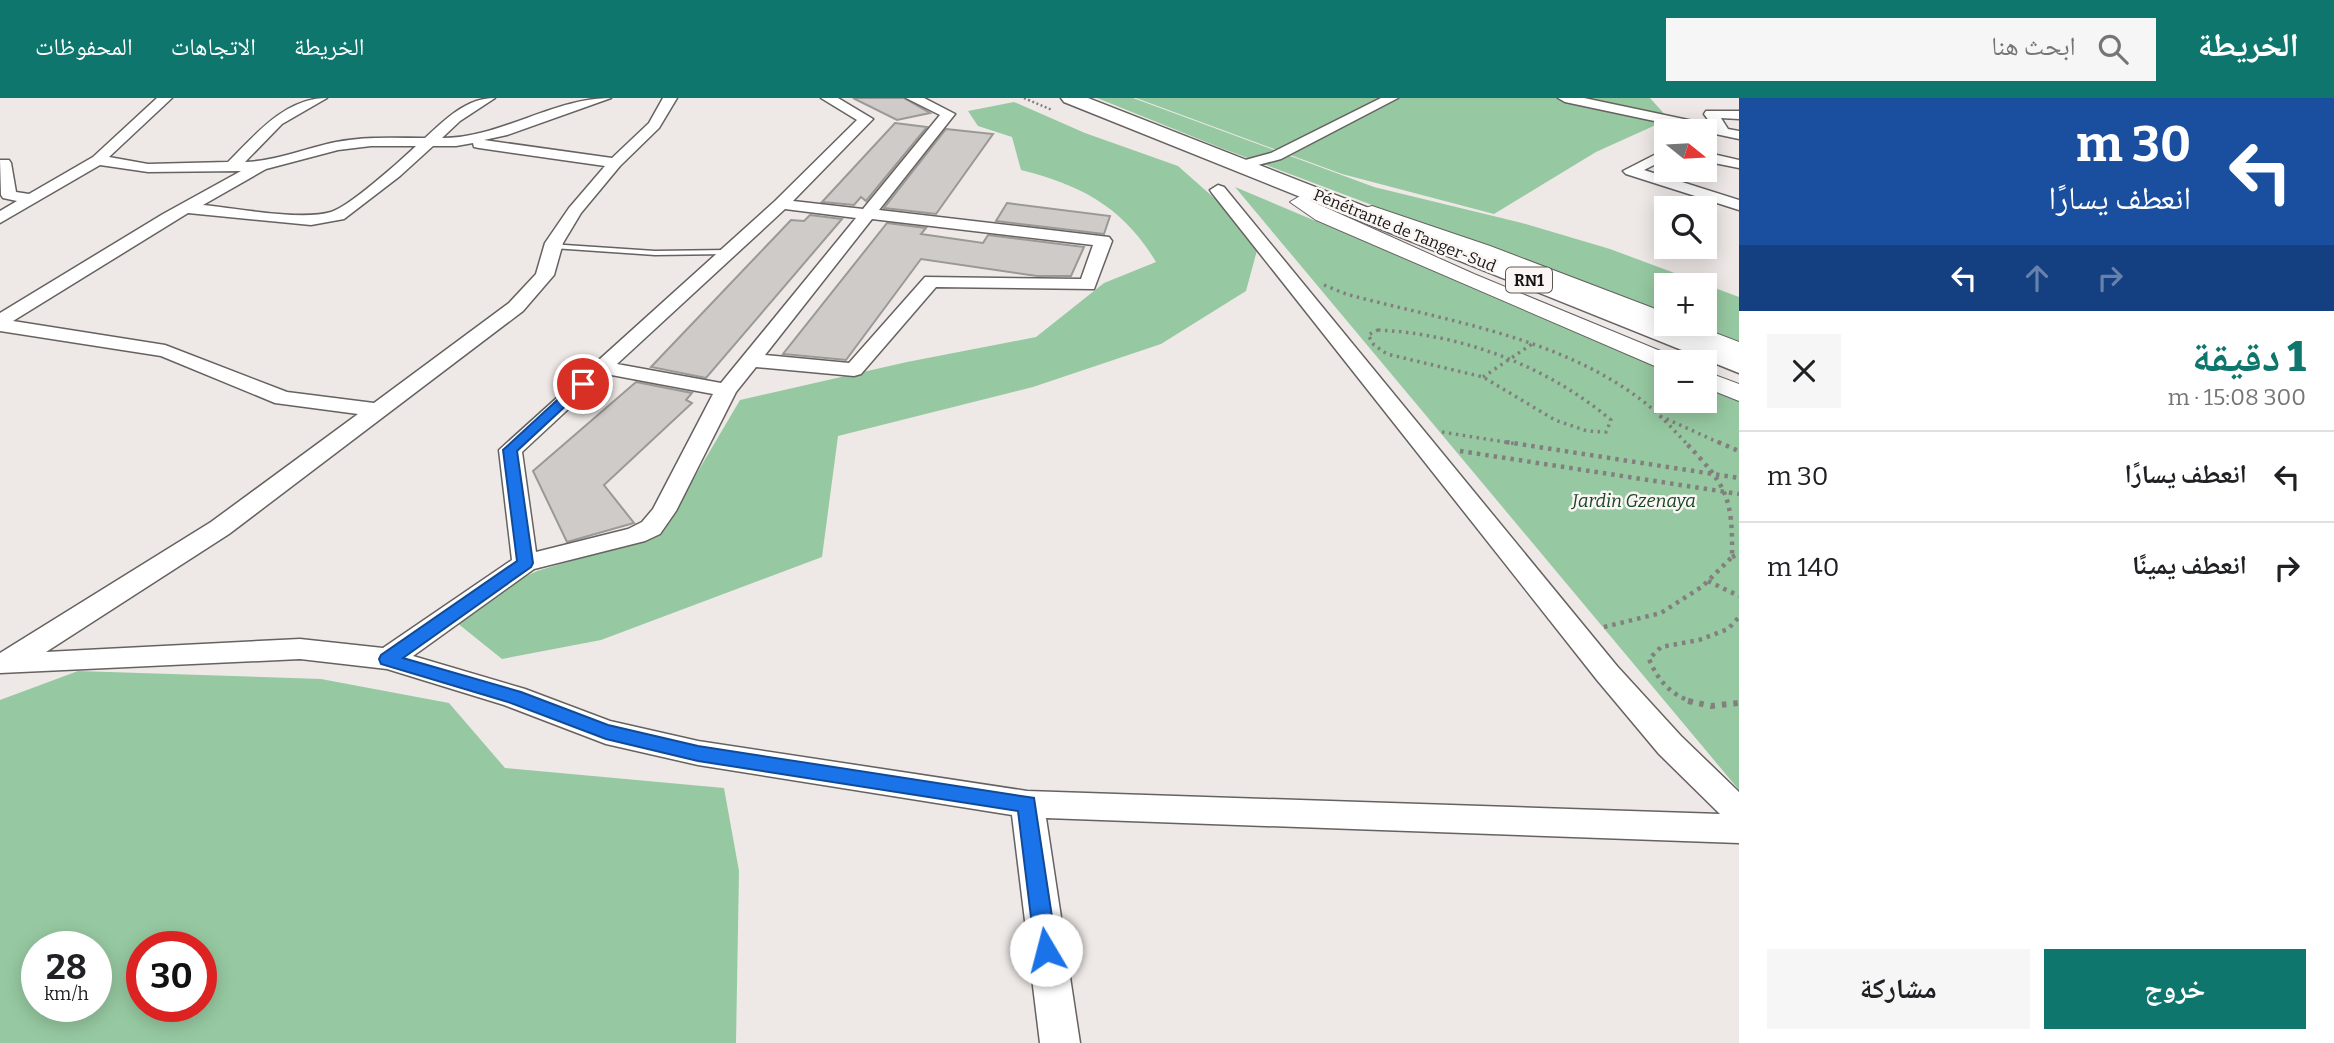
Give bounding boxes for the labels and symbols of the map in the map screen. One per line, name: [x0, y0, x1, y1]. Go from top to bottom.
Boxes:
north arrow: [1654, 119, 1717, 182]
street label: Pénétrante de Tanger-Sud: [1311, 185, 1499, 276]
road number: RN1: [1506, 268, 1552, 292]
pin: [553, 354, 613, 414]
park label: Jardin Gzenaya: [1570, 490, 1696, 512]
position arrow: [1009, 913, 1083, 987]
speed limit sign: 30: [126, 931, 217, 1022]

